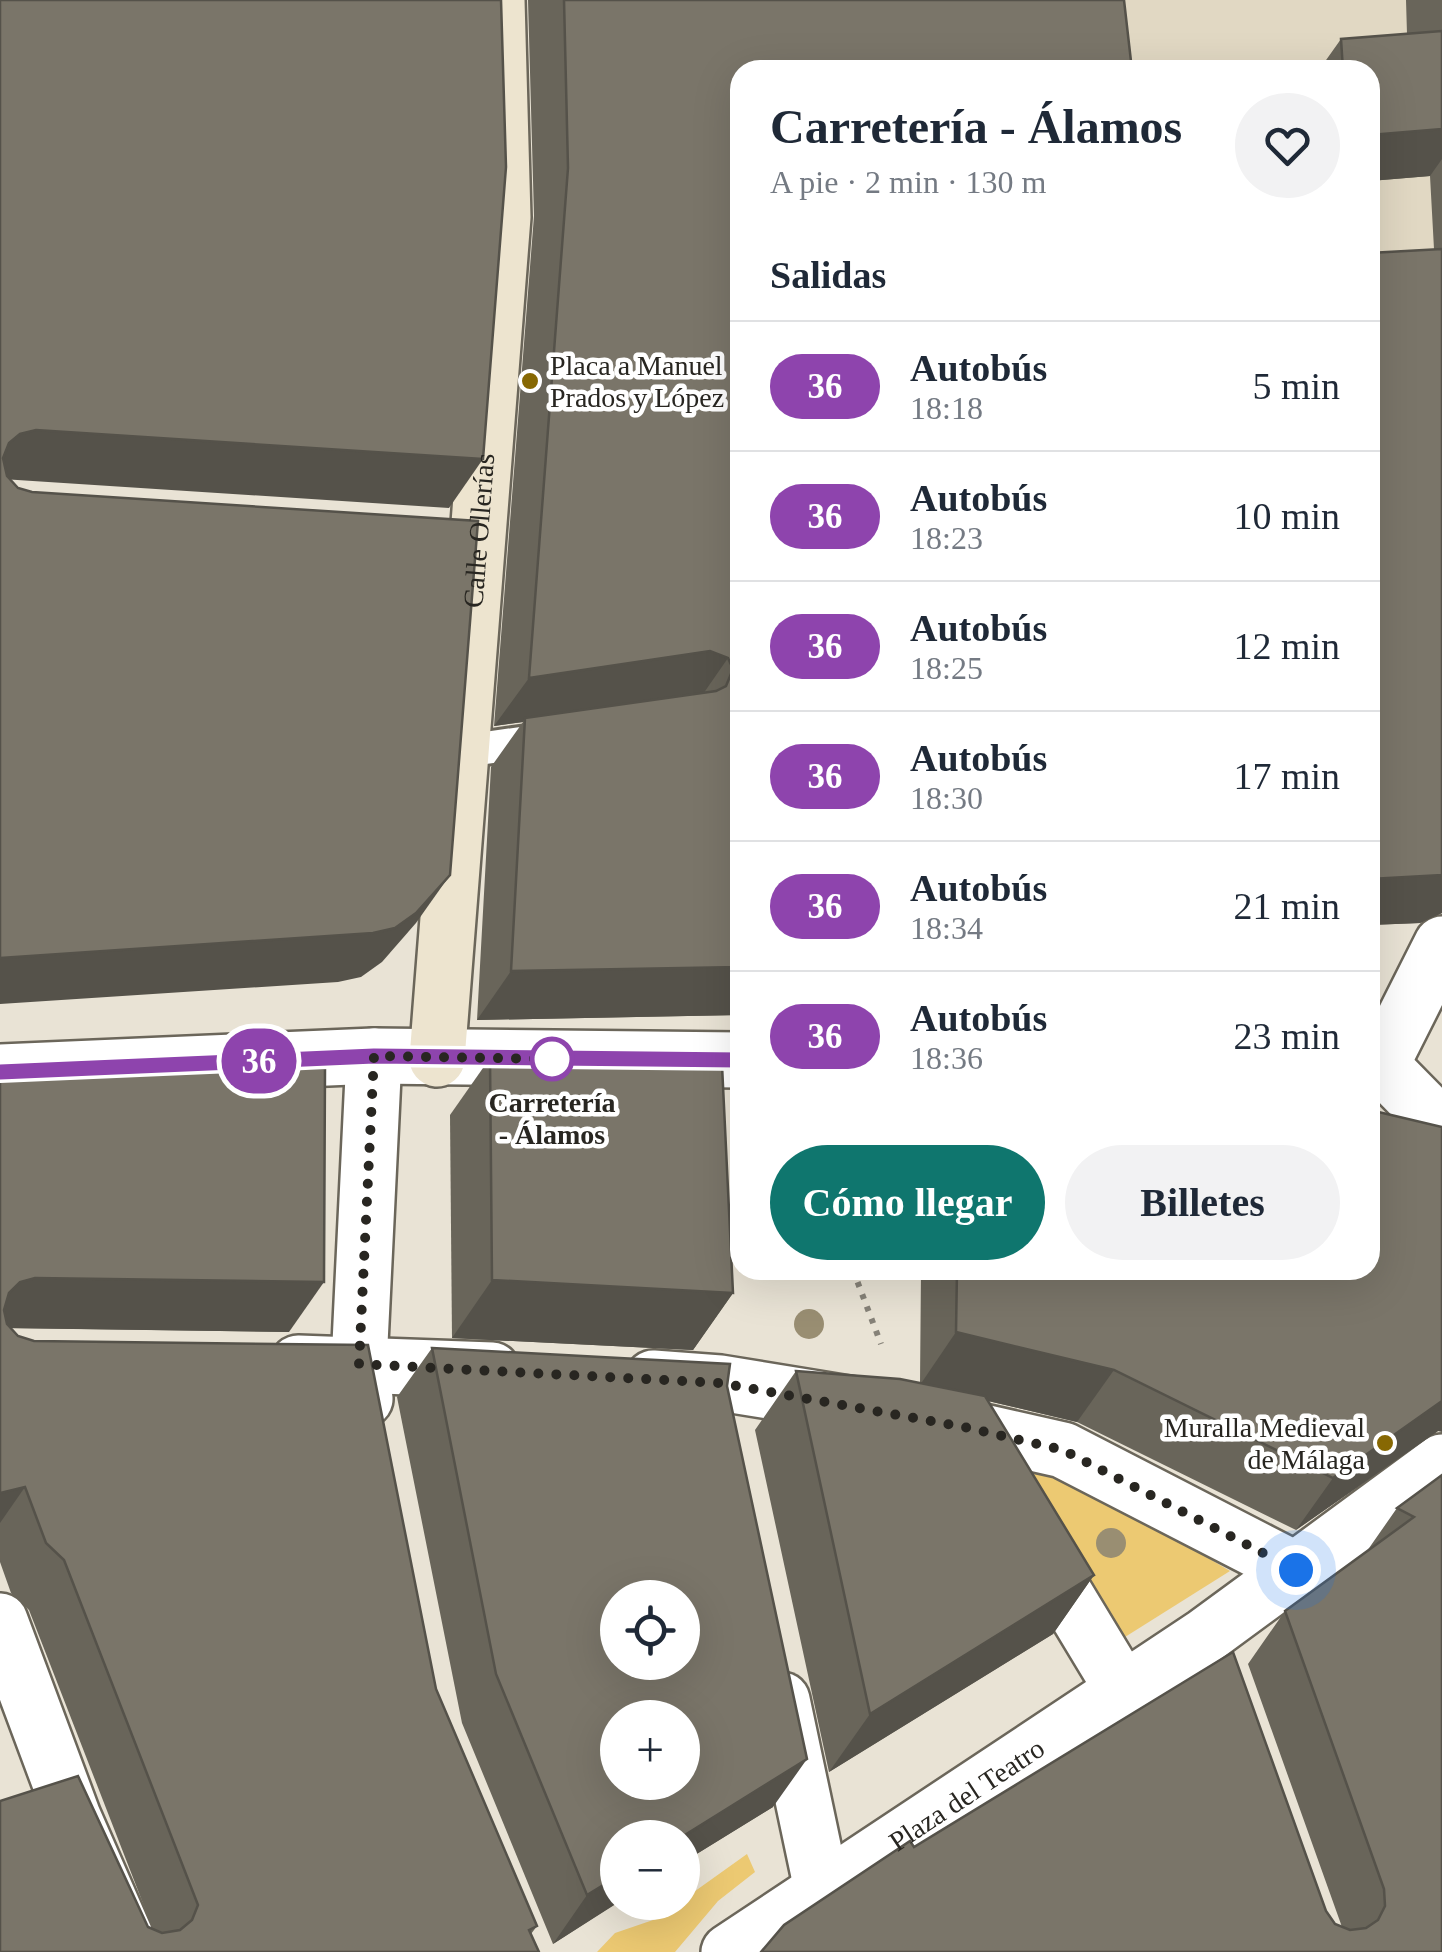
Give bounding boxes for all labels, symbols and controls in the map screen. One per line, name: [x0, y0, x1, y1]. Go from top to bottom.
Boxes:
button: heart: [1235, 93, 1340, 198]
text: Carretería - Álamos: [770, 100, 1182, 153]
text: A pie · 2 min · 130 m: [770, 164, 1046, 200]
text: Salidas: [770, 254, 886, 296]
text: Autobús: [910, 347, 1047, 389]
place label: Placa a Manuel Prados y López: [550, 350, 724, 413]
text: 5 min: [1252, 365, 1340, 407]
text: 36: [808, 367, 843, 406]
marker: Placa a Manuel Prados y López: [519, 370, 541, 392]
text: 18:18: [910, 390, 983, 426]
street label: Calle Ollerías: [457, 452, 500, 609]
text: Autobús: [910, 477, 1047, 519]
text: 10 min: [1233, 495, 1340, 537]
text: 36: [808, 497, 843, 536]
text: 18:23: [910, 520, 983, 556]
text: Autobús: [910, 607, 1047, 649]
text: 12 min: [1233, 625, 1340, 667]
text: 36: [808, 627, 843, 666]
text: 18:25: [910, 650, 983, 686]
text: Autobús: [910, 737, 1047, 779]
text: 17 min: [1233, 755, 1340, 797]
text: 36: [808, 757, 843, 796]
text: 18:30: [910, 780, 983, 816]
text: Autobús: [910, 867, 1047, 909]
text: 21 min: [1233, 885, 1340, 927]
text: 36: [808, 887, 843, 926]
text: 18:34: [910, 910, 983, 946]
text: Autobús: [910, 997, 1047, 1039]
text: 23 min: [1233, 1015, 1340, 1057]
text: 36: [808, 1017, 843, 1056]
line badge: 36: [214, 1028, 304, 1094]
marker: Carretería - Álamos: [531, 1038, 573, 1080]
text: 18:36: [910, 1040, 983, 1076]
text: 36: [242, 1042, 277, 1081]
place label: Carretería - Álamos: [489, 1087, 615, 1150]
button: Cómo llegar: [770, 1145, 1045, 1260]
button: Billetes: [1065, 1145, 1340, 1260]
place label: Muralla Medieval de Málaga: [1164, 1412, 1366, 1475]
marker: Muralla Medieval de Málaga: [1374, 1432, 1396, 1454]
your location: [1271, 1545, 1321, 1595]
map controls: [600, 1580, 700, 1920]
button: locate: [600, 1580, 700, 1680]
button: +: [600, 1700, 700, 1800]
street label: Plaza del Teatro: [883, 1732, 1050, 1857]
button: −: [600, 1820, 700, 1920]

